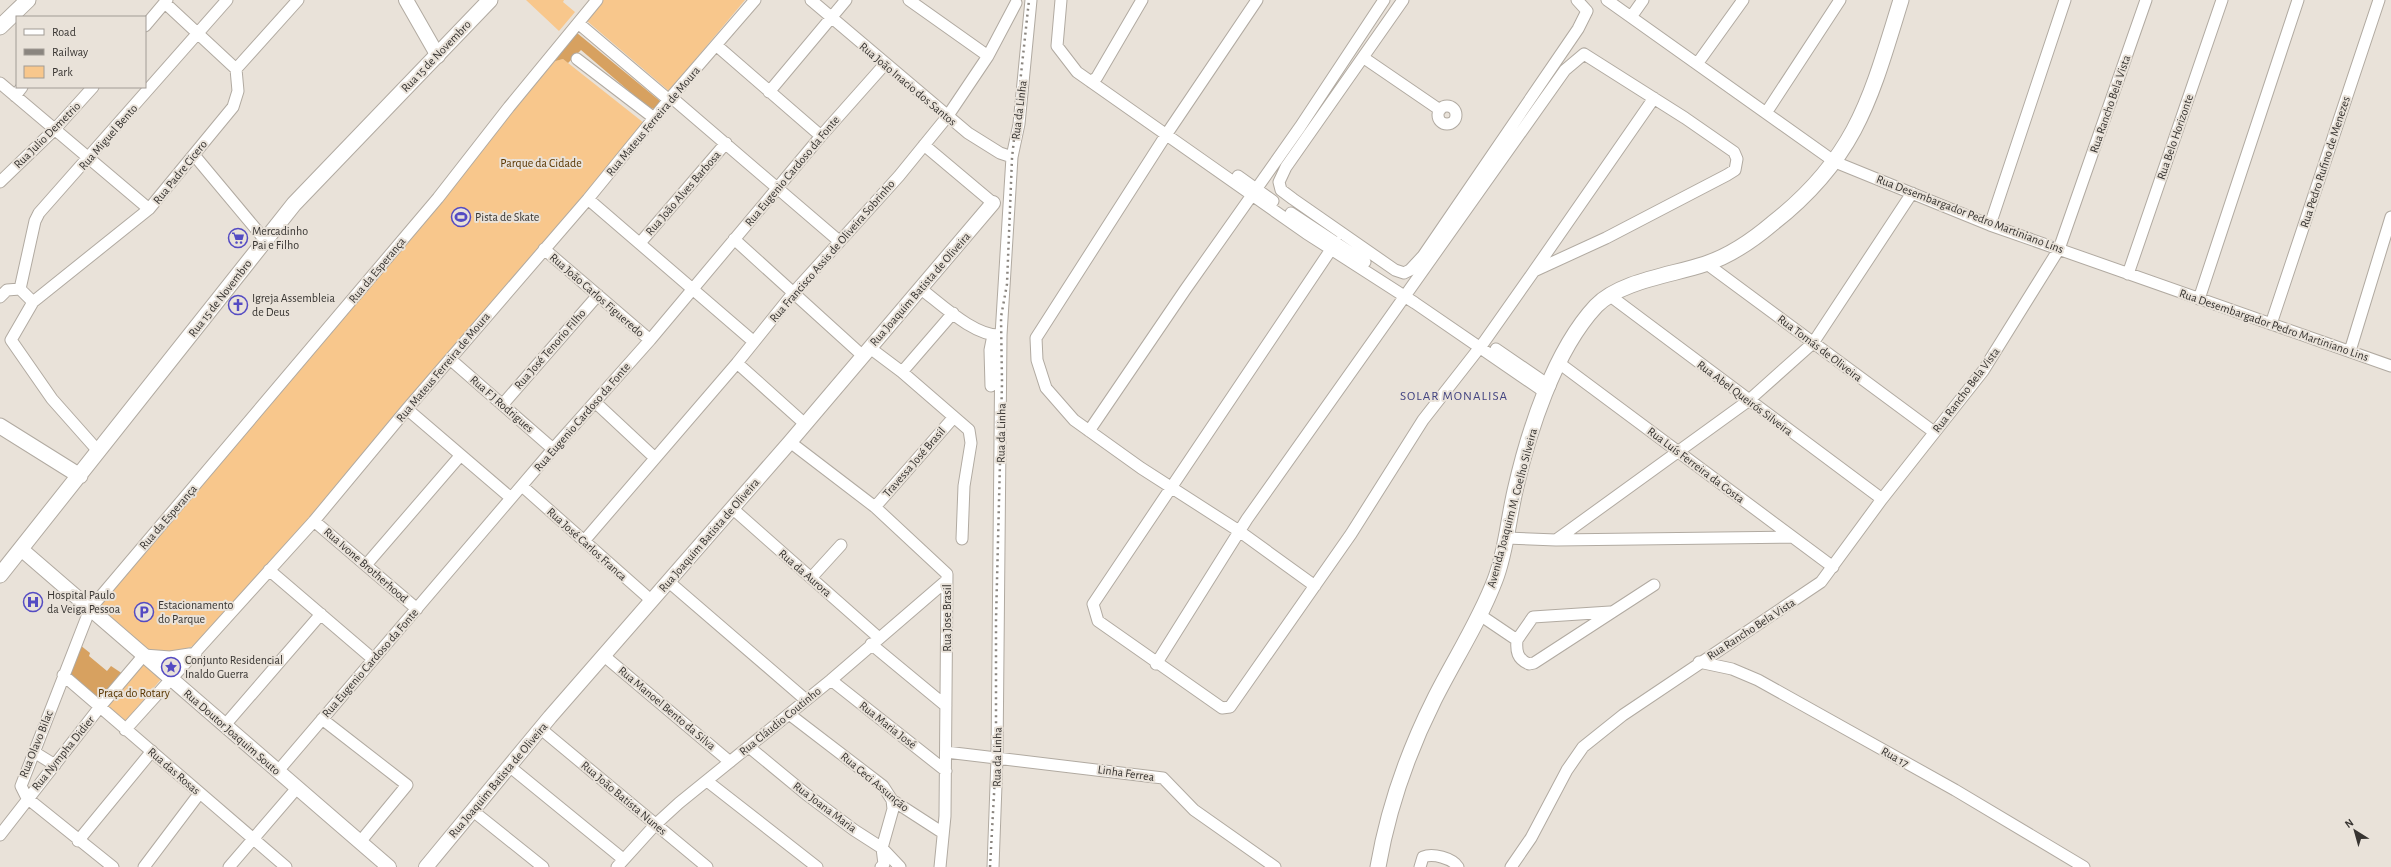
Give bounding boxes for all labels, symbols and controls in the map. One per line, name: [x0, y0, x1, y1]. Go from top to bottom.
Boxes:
legend: [16, 16, 146, 88]
street label: Rua 15 de Novembro: [399, 18, 473, 94]
text: Road: [52, 26, 76, 38]
street label: Rua João Inacio dos Santos: [857, 40, 959, 128]
text: Railway: [52, 46, 88, 59]
street label: Rua Rancho Bela Vista: [2088, 53, 2133, 154]
street label: Rua Mateus Ferreira de Moura: [604, 64, 702, 178]
text: Park: [52, 66, 73, 78]
street label: Rua da Linha: [1009, 79, 1029, 140]
street label: Rua Belo Horizonte: [2155, 93, 2195, 181]
street label: Rua Pedro Rufino de Menezes: [2298, 95, 2352, 229]
street label: Rua Julio Demetrio: [11, 99, 83, 171]
street label: Rua Miguel Bento: [76, 102, 140, 172]
street label: Rua Eugenio Cardoso da Fonte: [743, 114, 841, 228]
street label: Rua Padre Cicero: [151, 138, 209, 206]
street label: Rua João Alves Barbosa: [643, 148, 723, 237]
park label: Parque da Cidade: [500, 157, 582, 169]
street label: Rua Desembargador Pedro Martiniano Lins: [1875, 173, 2065, 255]
street label: Rua Francisco Assis de Oliveira Sobrinho: [767, 178, 897, 324]
sports icon: Pista de Skate: [450, 206, 472, 228]
place label: Pista de Skate: [475, 211, 539, 223]
place label: Mercadinho Pai e Filho: [252, 225, 308, 251]
supermarket icon: Mercadinho Pai e Filho: [227, 227, 249, 249]
street label: Rua Joaquim Batista de Oliveira: [868, 230, 973, 348]
street label: Rua da Esperança: [346, 235, 408, 305]
street label: Rua João Carlos Figueredo: [547, 251, 647, 339]
street label: Rua 15 de Novembro: [186, 257, 254, 339]
street label: Rua Desembargador Pedro Martiniano Lins: [2178, 287, 2370, 363]
place label: Igreja Assembleia de Deus: [252, 292, 335, 318]
church icon: Igreja Assembleia de Deus: [227, 294, 249, 316]
street label: Rua José Tenorio Filho: [512, 307, 588, 391]
street label: Rua Mateus Ferreira de Moura: [394, 310, 492, 424]
street label: Rua Tomás de Oliveira: [1776, 312, 1865, 384]
street label: Rua Rancho Bela Vista: [1930, 345, 2002, 435]
street label: Rua Abel Queirós Silveira: [1694, 358, 1795, 439]
street label: Rua Eugenio Cardoso da Fonte: [532, 360, 632, 474]
street label: Rua F J Rodrigues: [468, 373, 536, 435]
district label: SOLAR MONALISA: [1400, 390, 1508, 403]
street label: Rua da Linha: [994, 403, 1008, 463]
street label: Travessa José Brasil: [880, 425, 948, 499]
street label: Rua Luís Ferreira da Costa: [1645, 425, 1747, 505]
street label: Avenida Joaquim M. Coelho Silveira: [1485, 427, 1539, 589]
street label: Rua Joaquim Batista de Oliveira: [657, 476, 762, 594]
street label: Rua da Esperança: [137, 482, 199, 552]
street label: Rua José Carlos Franca: [545, 505, 629, 583]
street label: Rua Ivone Brotherhood: [322, 525, 410, 605]
street label: Rua da Aurora: [776, 547, 834, 599]
street label: Rua Jose Brasil: [941, 584, 953, 652]
place label: Hospital Paulo da Veiga Pessoa: [47, 589, 121, 615]
hospital icon: Hospital Paulo da Veiga Pessoa: [22, 591, 44, 613]
street label: Rua Rancho Bela Vista: [1705, 596, 1798, 662]
place label: Estacionamento do Parque: [158, 599, 233, 625]
parking icon: Estacionamento do Parque: [133, 601, 155, 623]
street label: Rua Eugenio Cardoso da Fonte: [320, 606, 420, 720]
place label: Conjunto Residencial Inaldo Guerra: [185, 654, 283, 680]
place icon: Conjunto Residencial Inaldo Guerra: [160, 656, 182, 678]
street label: Rua Manoel Bento da Silva: [616, 664, 718, 752]
street label: Rua Cláudio Coutinho: [737, 684, 823, 757]
park label: Praça do Rotary: [98, 687, 170, 700]
street label: Rua Doutor Joaquim Souto: [181, 687, 283, 777]
street label: Rua Maria José: [857, 699, 919, 751]
street label: Rua Olavo Bilac: [17, 708, 55, 779]
street label: Rua Nympha Didier: [29, 714, 97, 793]
street label: Rua Joaquim Batista de Oliveira: [446, 720, 550, 840]
street label: Rua da Linha: [990, 727, 1004, 787]
street label: Rua das Rosas: [146, 745, 202, 797]
street label: Rua 17: [1879, 745, 1911, 769]
street label: Rua Ceci Assunção: [839, 750, 912, 814]
street label: Rua João Batista Nunes: [579, 759, 669, 837]
street label: Linha Ferrea: [1097, 763, 1155, 783]
street label: Rua Joana Maria: [791, 779, 859, 835]
north arrow: [2335, 811, 2375, 851]
text: N: [2343, 817, 2356, 830]

